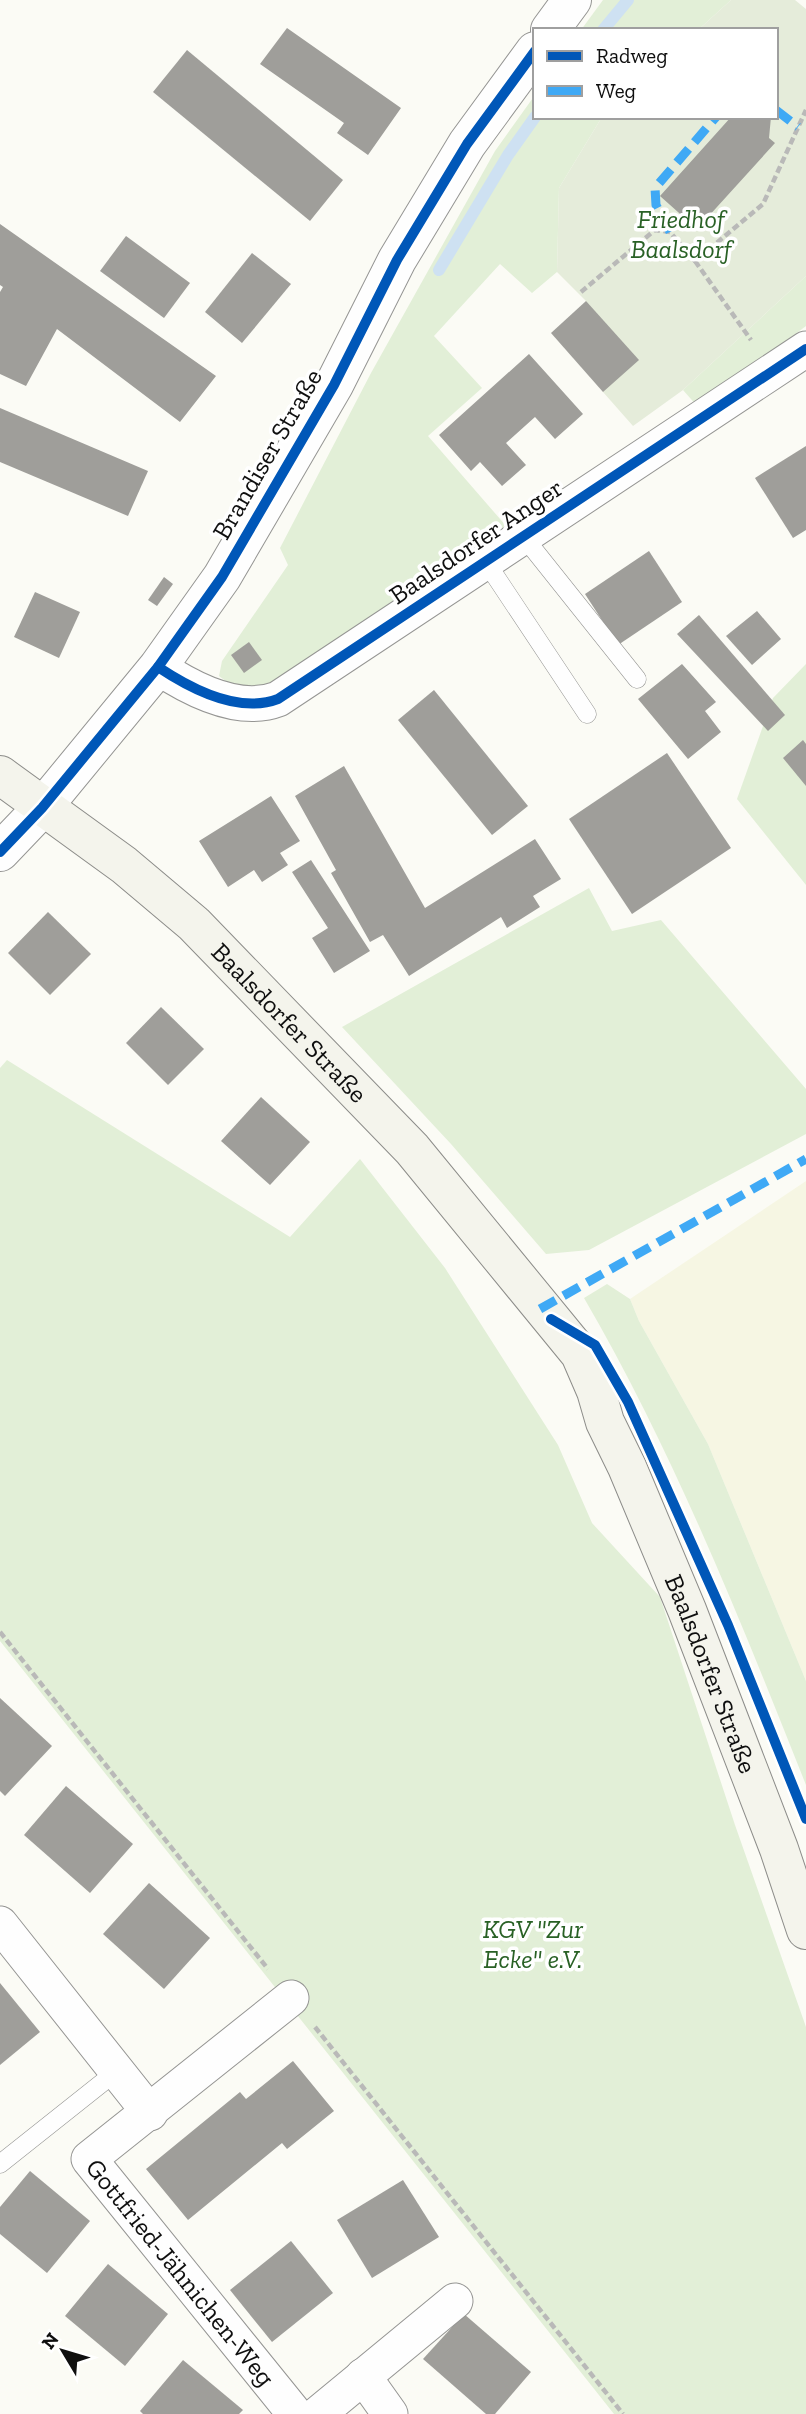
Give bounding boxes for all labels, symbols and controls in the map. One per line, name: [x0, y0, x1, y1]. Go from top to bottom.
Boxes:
legend: [533, 28, 778, 119]
text: Radweg: [596, 43, 668, 68]
text: Weg: [596, 78, 637, 103]
park label: Friedhof Baalsdorf: [630, 203, 735, 265]
street label: Brandiser Straße: [205, 363, 329, 545]
street label: Baalsdorfer Anger: [383, 471, 569, 611]
street label: Baalsdorfer Straße: [205, 936, 374, 1109]
street label: Baalsdorfer Straße: [658, 1570, 764, 1778]
park label: KGV "Zur Ecke" e.V.: [483, 1913, 583, 1975]
street label: Gottfried-Jähnichen-Weg: [79, 2152, 282, 2393]
north arrow: [28, 2316, 98, 2386]
text: N: [36, 2328, 64, 2354]

